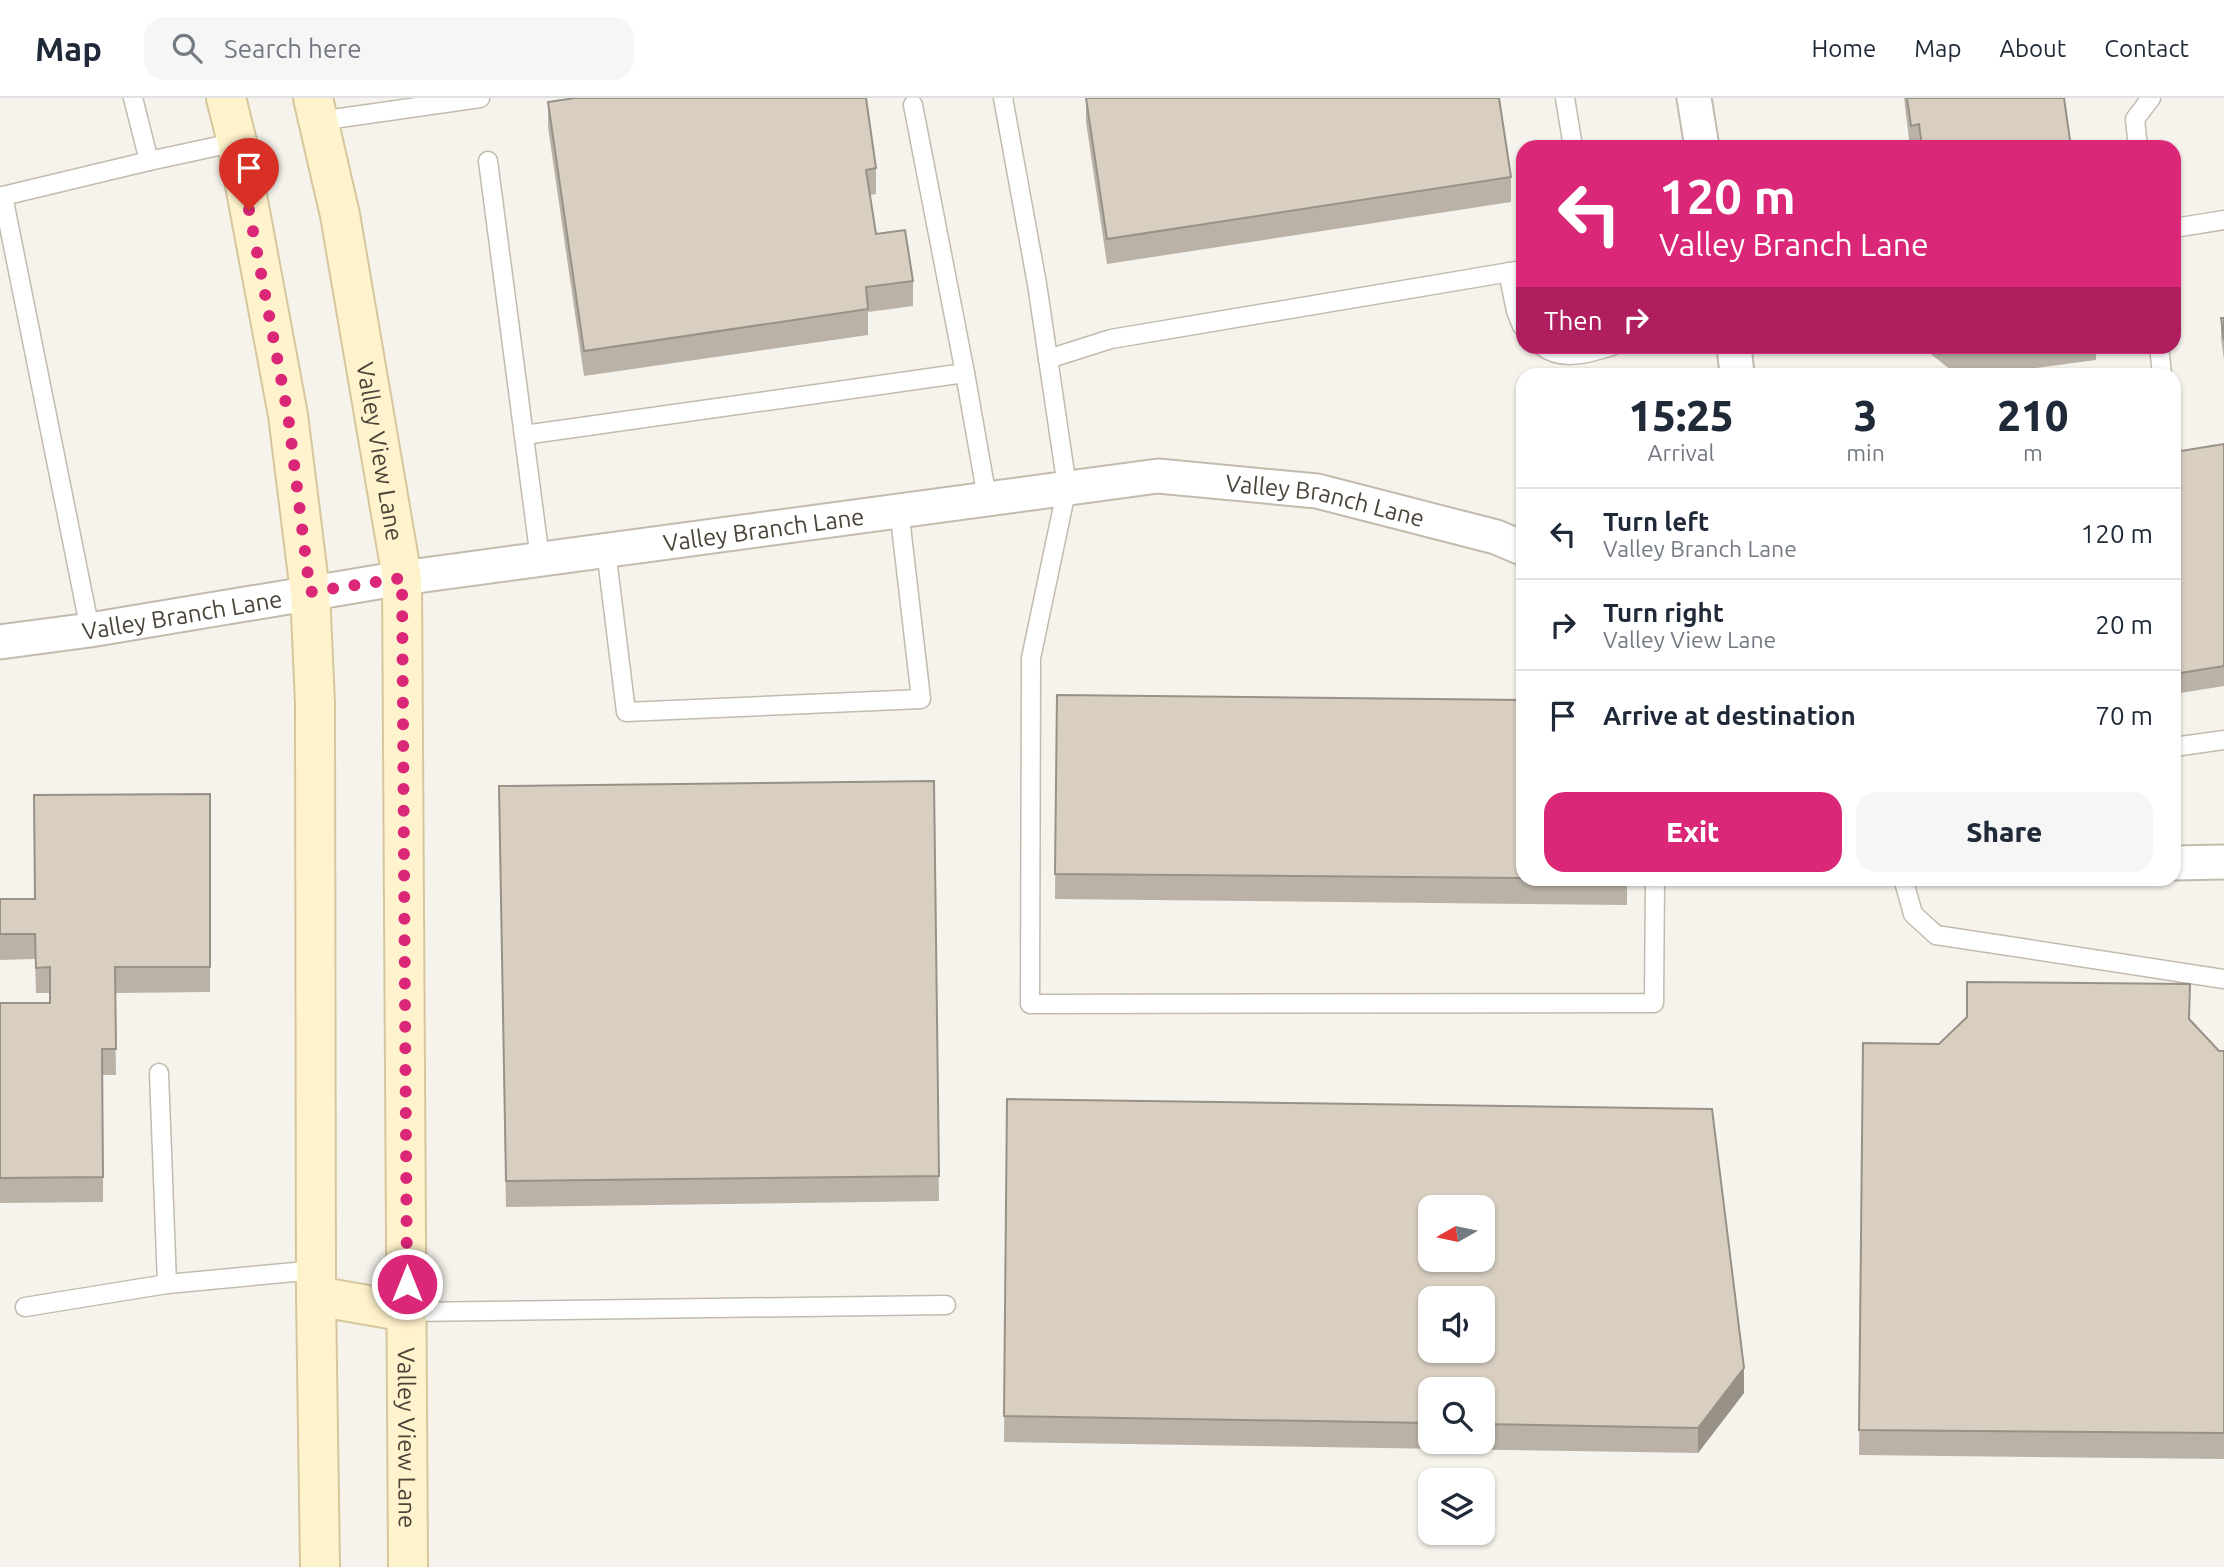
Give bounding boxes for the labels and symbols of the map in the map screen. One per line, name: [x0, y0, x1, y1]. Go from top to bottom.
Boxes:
pin: [219, 138, 279, 210]
street label: Valley View Lane: [352, 360, 409, 543]
street label: Valley Branch Lane: [1224, 469, 1427, 532]
street label: Valley Branch Lane: [662, 502, 866, 556]
street label: Valley Branch Lane: [80, 585, 284, 644]
north arrow: [1418, 1195, 1494, 1272]
position arrow: [370, 1247, 444, 1321]
street label: Valley View Lane: [393, 1347, 421, 1528]

